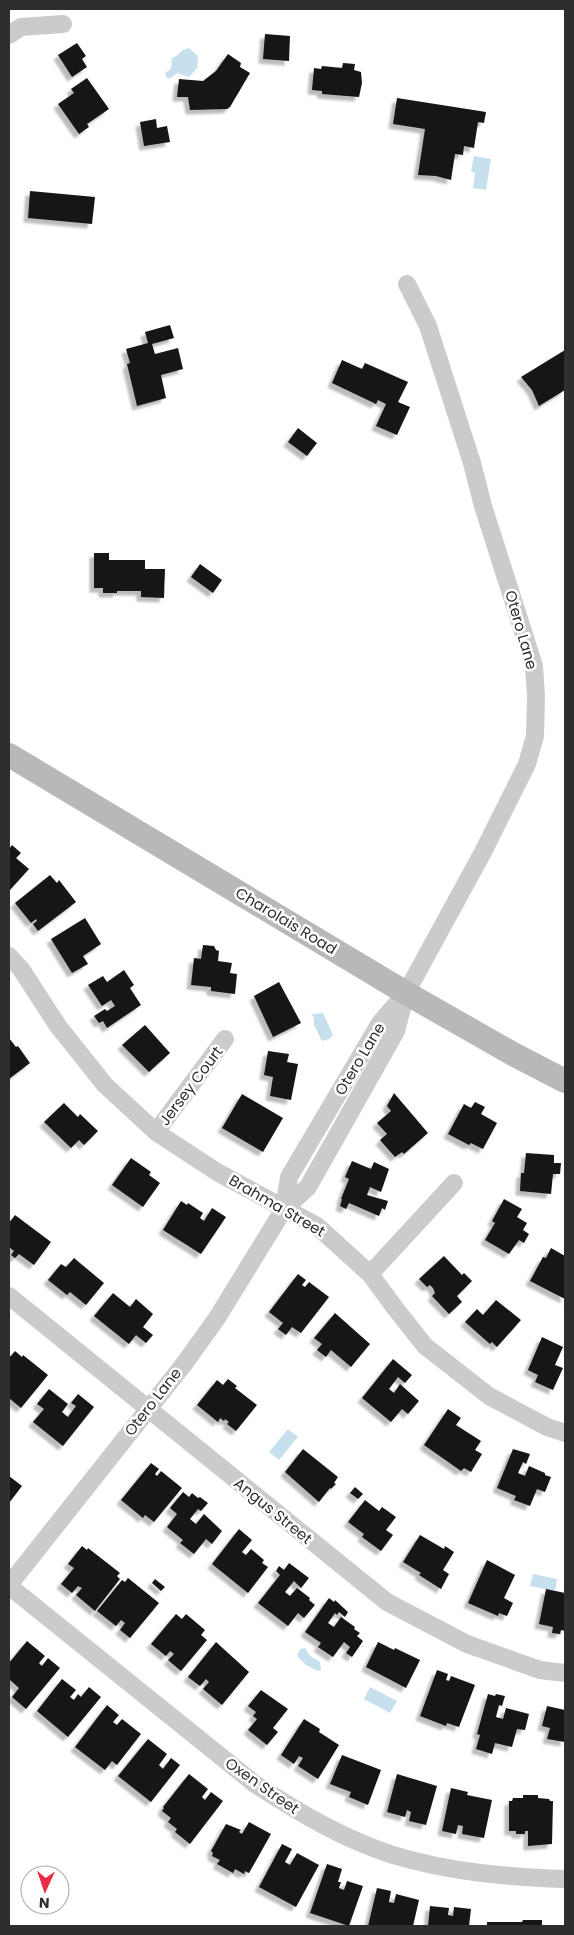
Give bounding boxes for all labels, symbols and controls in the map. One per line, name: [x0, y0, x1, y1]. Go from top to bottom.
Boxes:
street label: Otero Lane: [500, 588, 543, 672]
street label: Charolais Road: [232, 882, 341, 959]
street label: Otero Lane: [330, 1018, 390, 1099]
street label: Jersey Court: [154, 1042, 227, 1130]
street label: Brahma Street: [225, 1169, 329, 1242]
street label: Otero Lane: [119, 1363, 186, 1440]
street label: Angus Street: [230, 1472, 317, 1549]
street label: Oxen Street: [221, 1752, 303, 1819]
north arrow: [20, 1865, 70, 1915]
text: N: [39, 1893, 50, 1913]

